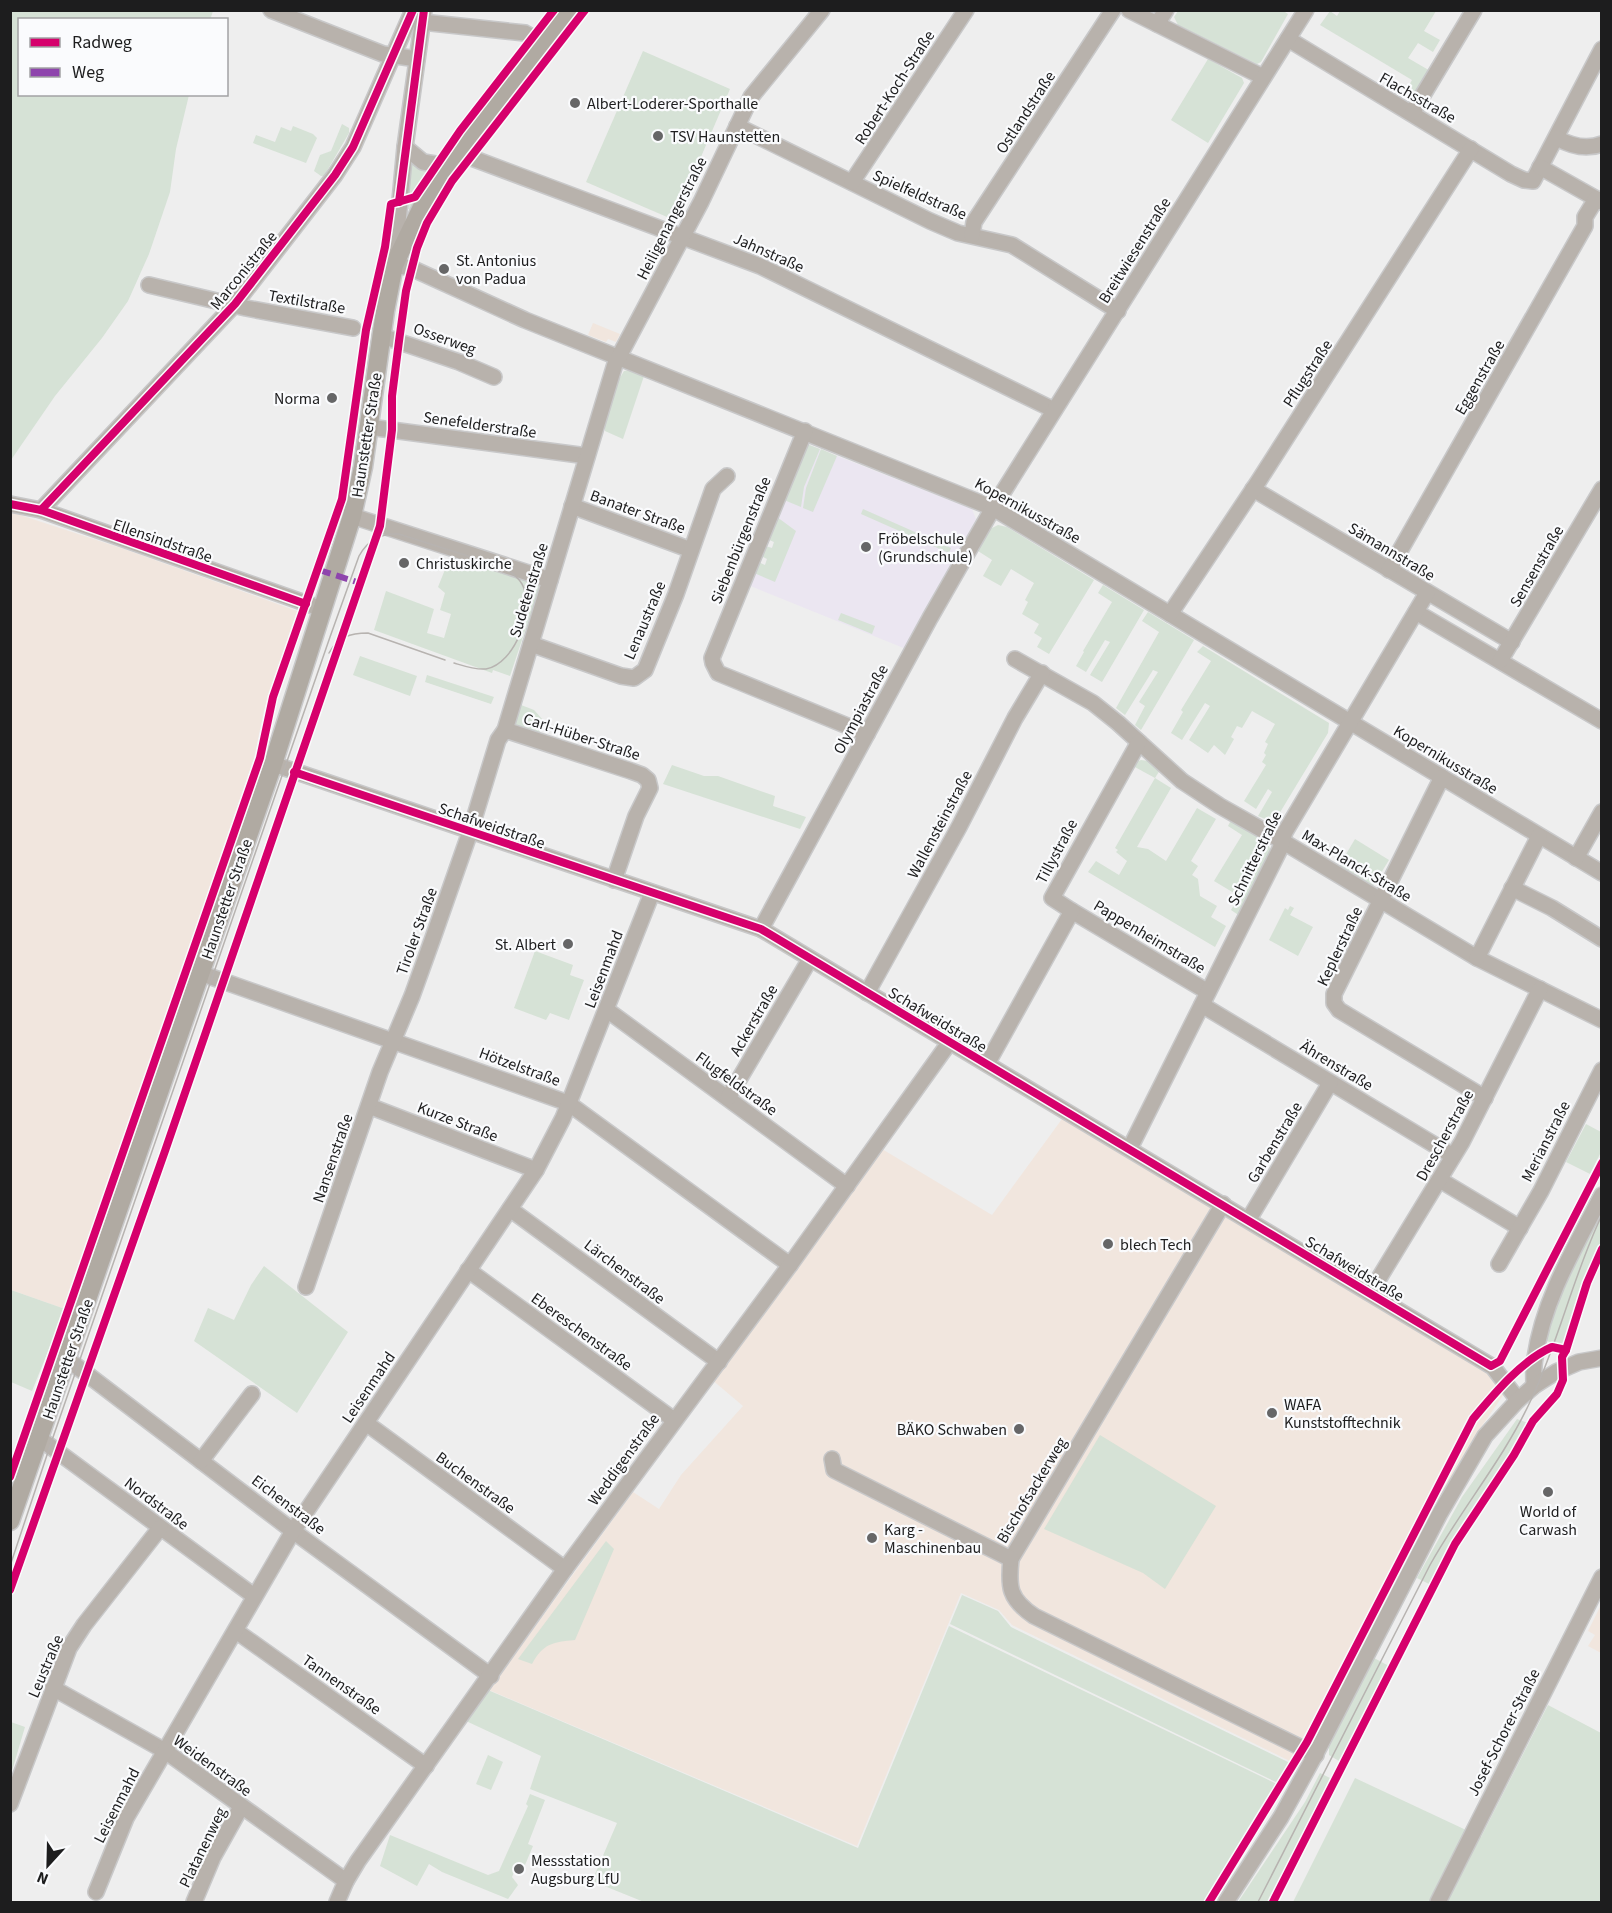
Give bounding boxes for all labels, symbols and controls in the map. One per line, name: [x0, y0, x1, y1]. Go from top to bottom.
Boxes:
legend: [18, 18, 228, 96]
street label: Robert-Koch-Straße: [850, 26, 940, 149]
text: Radweg: [72, 30, 132, 55]
text: Weg: [72, 60, 104, 85]
street label: Ostlandstraße: [991, 67, 1061, 158]
street label: Flachsstraße: [1375, 67, 1460, 129]
place label: Albert-Loderer-Sporthalle: [587, 93, 758, 115]
marker: Albert-Loderer-Sporthalle: [568, 96, 582, 110]
place label: TSV Haunstetten: [670, 126, 780, 148]
marker: TSV Haunstetten: [651, 129, 665, 143]
street label: Heiligenangerstraße: [631, 153, 712, 284]
street label: Spielfeldstraße: [869, 164, 970, 226]
street label: Breitwiesenstraße: [1093, 193, 1176, 308]
street label: Marconistraße: [205, 227, 282, 315]
street label: Jahnstraße: [730, 228, 808, 278]
place label: St. Antonius von Padua: [456, 250, 537, 290]
marker: St. Antonius von Padua: [437, 262, 451, 276]
street label: Textilstraße: [267, 284, 347, 320]
street label: Osserweg: [410, 317, 479, 360]
street label: Pflugstraße: [1278, 335, 1338, 412]
street label: Eggenstraße: [1450, 336, 1510, 419]
street label: Haunstetter Straße: [346, 371, 388, 499]
place label: Norma: [274, 388, 320, 410]
marker: Norma: [325, 391, 339, 405]
street label: Senefelderstraße: [422, 406, 538, 444]
street label: Siebenbürgenstraße: [705, 473, 777, 607]
street label: Kopernikusstraße: [971, 473, 1085, 549]
street label: Banater Straße: [587, 485, 688, 539]
street label: Ellensindstraße: [110, 514, 215, 568]
street label: Sämannstraße: [1344, 517, 1439, 586]
street label: Sensenstraße: [1505, 522, 1569, 611]
place label: Fröbelschule (Grundschule): [878, 528, 973, 568]
street label: Sudetenstraße: [504, 540, 554, 640]
marker: Fröbelschule (Grundschule): [859, 540, 873, 554]
place label: Christuskirche: [416, 553, 512, 575]
marker: Christuskirche: [397, 556, 411, 570]
street label: Lenaustraße: [619, 578, 671, 663]
street label: Olympiastraße: [828, 661, 894, 758]
street label: Carl-Hüber-Straße: [520, 708, 643, 766]
street label: Kopernikusstraße: [1389, 720, 1502, 800]
street label: Wallensteinstraße: [902, 766, 978, 882]
street label: Schafweidstraße: [435, 797, 548, 855]
street label: Schnitterstraße: [1222, 807, 1287, 910]
street label: Tillystraße: [1031, 815, 1083, 888]
street label: Max-Planck-Straße: [1297, 824, 1416, 907]
street label: Haunstetter Straße: [196, 836, 258, 963]
street label: Tiroler Straße: [391, 885, 443, 978]
street label: Pappenheimstraße: [1089, 895, 1210, 979]
street label: Keplerstraße: [1312, 903, 1368, 990]
street label: Leisenmahd: [579, 927, 629, 1011]
place label: St. Albert: [495, 934, 557, 956]
marker: St. Albert: [561, 937, 575, 951]
street label: Ackerstraße: [725, 981, 783, 1060]
street label: Schafweidstraße: [884, 982, 991, 1058]
street label: Ährenstraße: [1296, 1035, 1377, 1096]
street label: Hötzelstraße: [476, 1042, 563, 1092]
street label: Flugfeldstraße: [691, 1047, 782, 1121]
street label: Drescherstraße: [1411, 1086, 1479, 1185]
street label: Kurze Straße: [414, 1096, 501, 1147]
street label: Merianstraße: [1516, 1097, 1576, 1186]
street label: Garbenstraße: [1242, 1098, 1308, 1187]
street label: Nansenstraße: [307, 1111, 358, 1206]
street label: Schafweidstraße: [1301, 1231, 1408, 1307]
street label: Lärchenstraße: [579, 1234, 669, 1310]
place label: blech Tech: [1120, 1234, 1192, 1256]
marker: blech Tech: [1101, 1237, 1115, 1251]
street label: Ebereschenstraße: [526, 1288, 637, 1376]
street label: Haunstetter Straße: [37, 1296, 99, 1423]
street label: Leisenmahd: [337, 1348, 401, 1428]
place label: WAFA Kunststofftechnik: [1284, 1394, 1401, 1434]
marker: WAFA Kunststofftechnik: [1265, 1406, 1279, 1420]
street label: Weddigenstraße: [583, 1409, 665, 1510]
place label: BÄKO Schwaben: [897, 1419, 1007, 1441]
marker: BÄKO Schwaben: [1012, 1422, 1026, 1436]
street label: Bischofsackerweg: [992, 1433, 1072, 1548]
street label: Buchenstraße: [431, 1447, 520, 1519]
street label: Eichenstraße: [247, 1470, 330, 1540]
street label: Nordstraße: [120, 1472, 193, 1535]
marker: World of Carwash: [1541, 1485, 1555, 1499]
place label: World of Carwash: [1519, 1501, 1577, 1541]
place label: Karg - Maschinenbau: [884, 1519, 981, 1559]
marker: Karg - Maschinenbau: [865, 1531, 879, 1545]
street label: Leustraße: [23, 1631, 69, 1701]
street label: Tannenstraße: [297, 1649, 385, 1720]
street label: Josef-Schorer-Straße: [1462, 1665, 1546, 1800]
street label: Weidenstraße: [169, 1730, 256, 1802]
street label: Leisenmahd: [89, 1764, 145, 1847]
street label: Platanenweg: [174, 1804, 232, 1891]
north arrow: [18, 1835, 78, 1895]
place label: Messstation Augsburg LfU: [531, 1850, 620, 1890]
marker: Messstation Augsburg LfU: [512, 1862, 526, 1876]
text: N: [34, 1866, 52, 1890]

